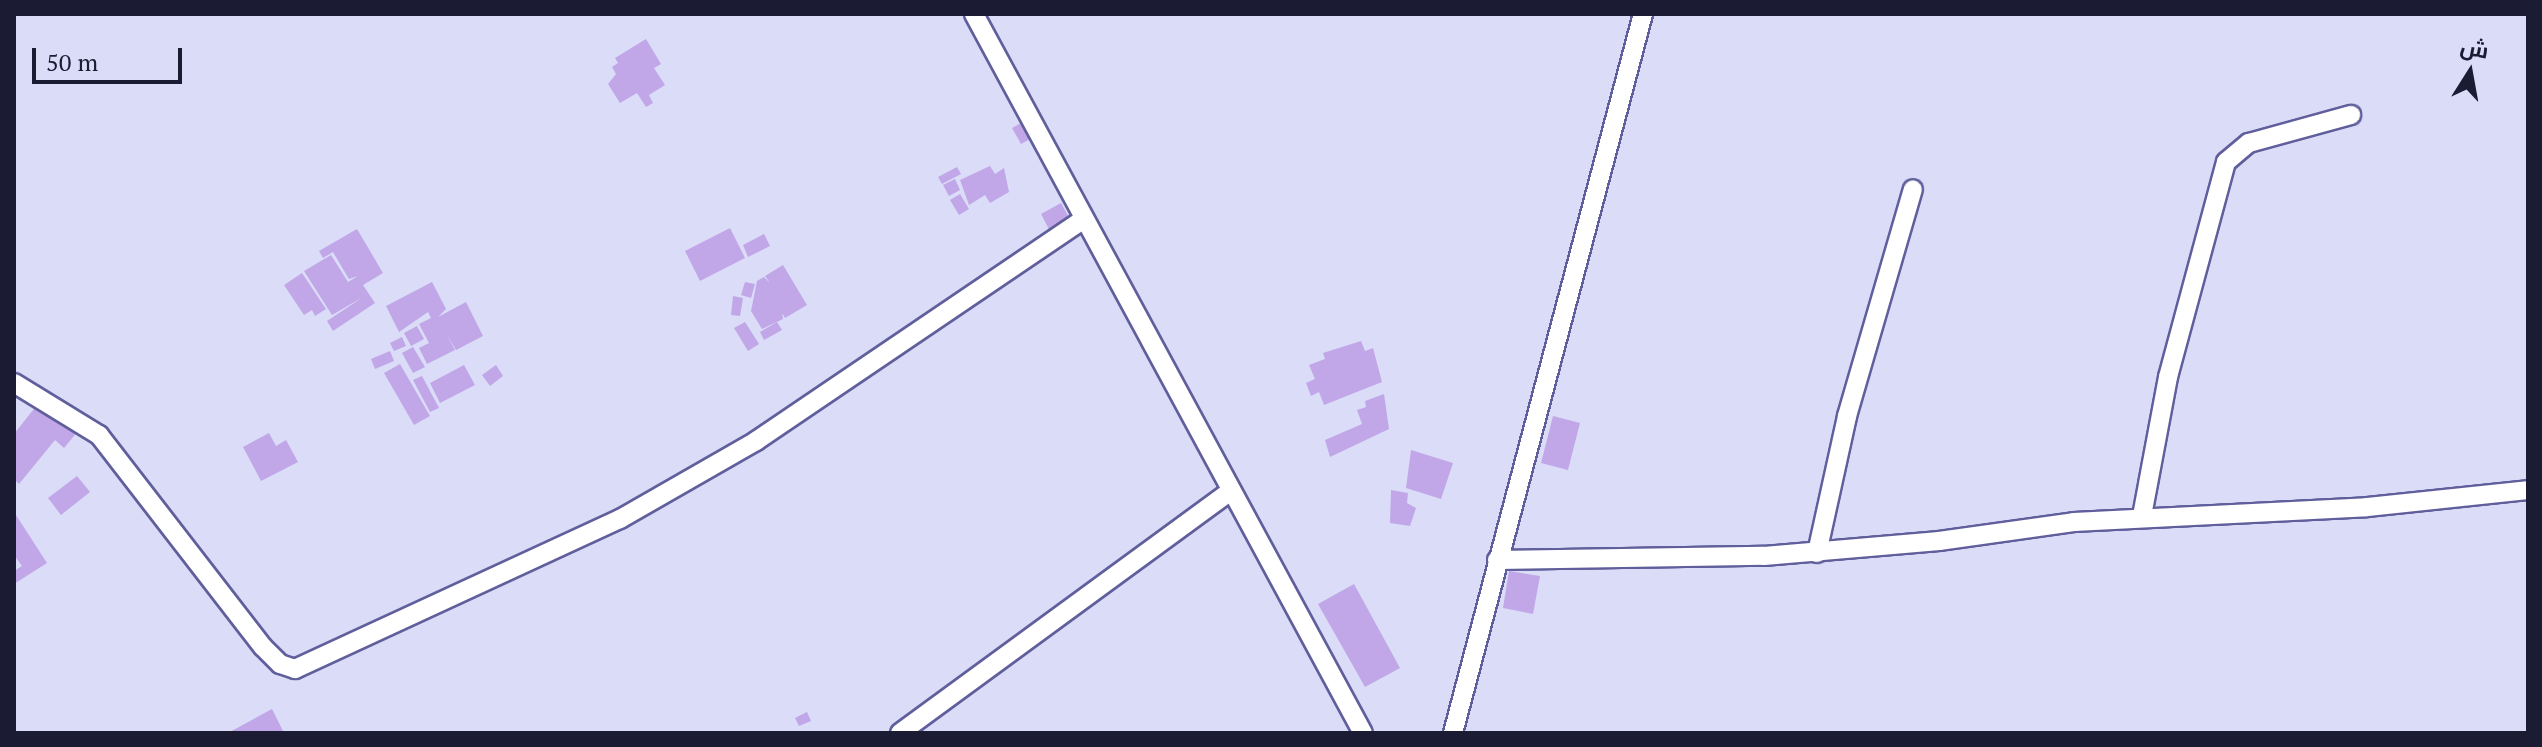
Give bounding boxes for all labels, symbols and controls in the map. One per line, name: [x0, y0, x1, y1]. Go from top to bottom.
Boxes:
text: ش: [2458, 31, 2491, 65]
scale bar: [36, 32, 186, 82]
north arrow: [2430, 32, 2510, 112]
text: 50 m: [46, 46, 98, 78]

